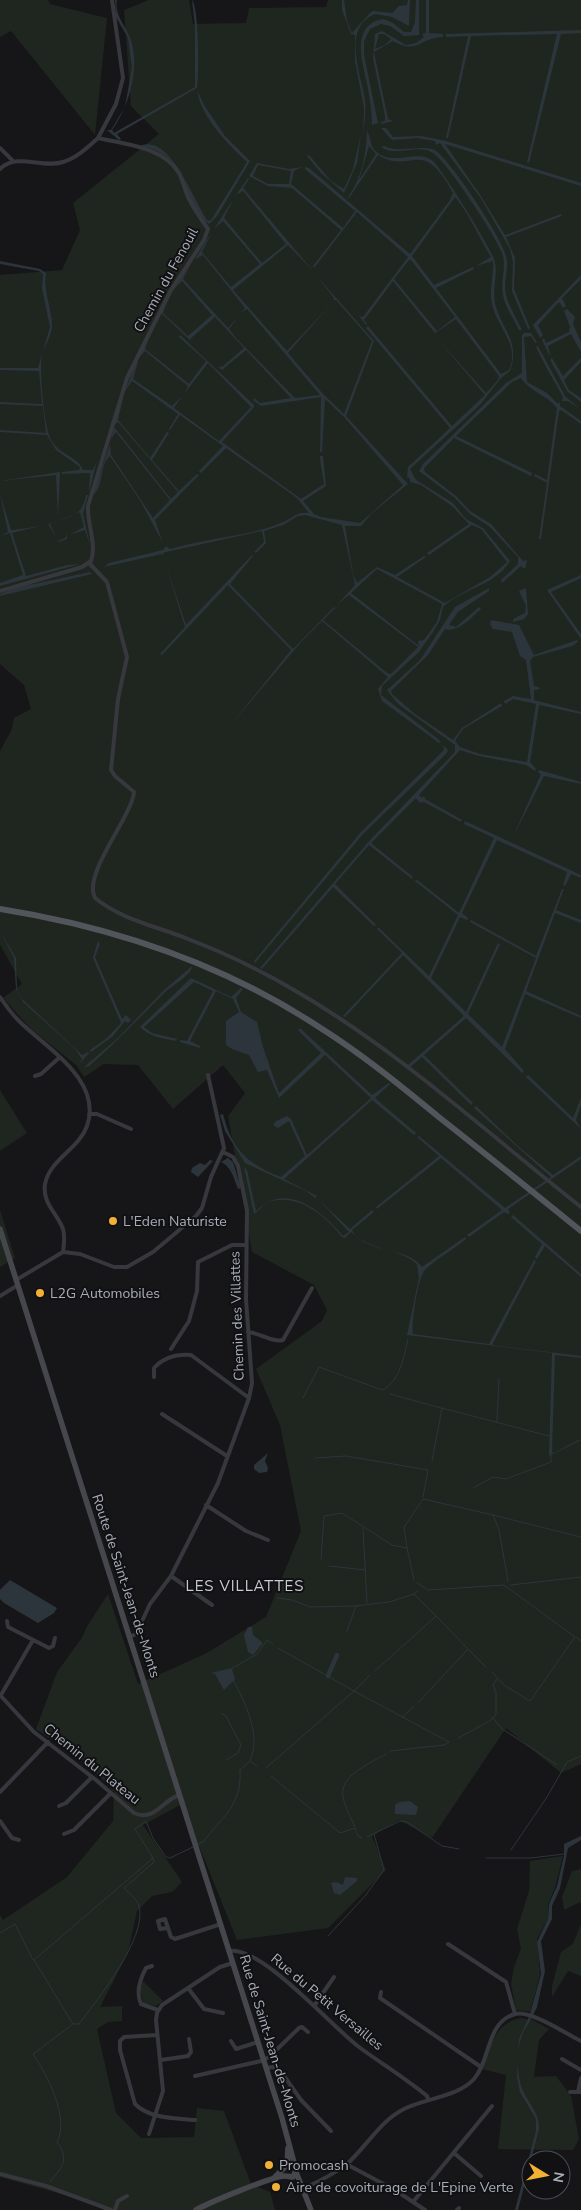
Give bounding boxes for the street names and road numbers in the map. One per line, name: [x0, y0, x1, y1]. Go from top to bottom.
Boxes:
street label: Chemin du Fenouil: [129, 223, 203, 336]
street label: Chemin des Villattes: [225, 1251, 249, 1381]
street label: Route de Saint-Jean-de-Monts: [87, 1492, 165, 1681]
street label: Chemin du Plateau: [40, 1719, 144, 1809]
street label: Rue du Petit Versailles: [267, 1949, 388, 2055]
street label: Rue de Saint-Jean-de-Monts: [235, 1952, 305, 2130]

